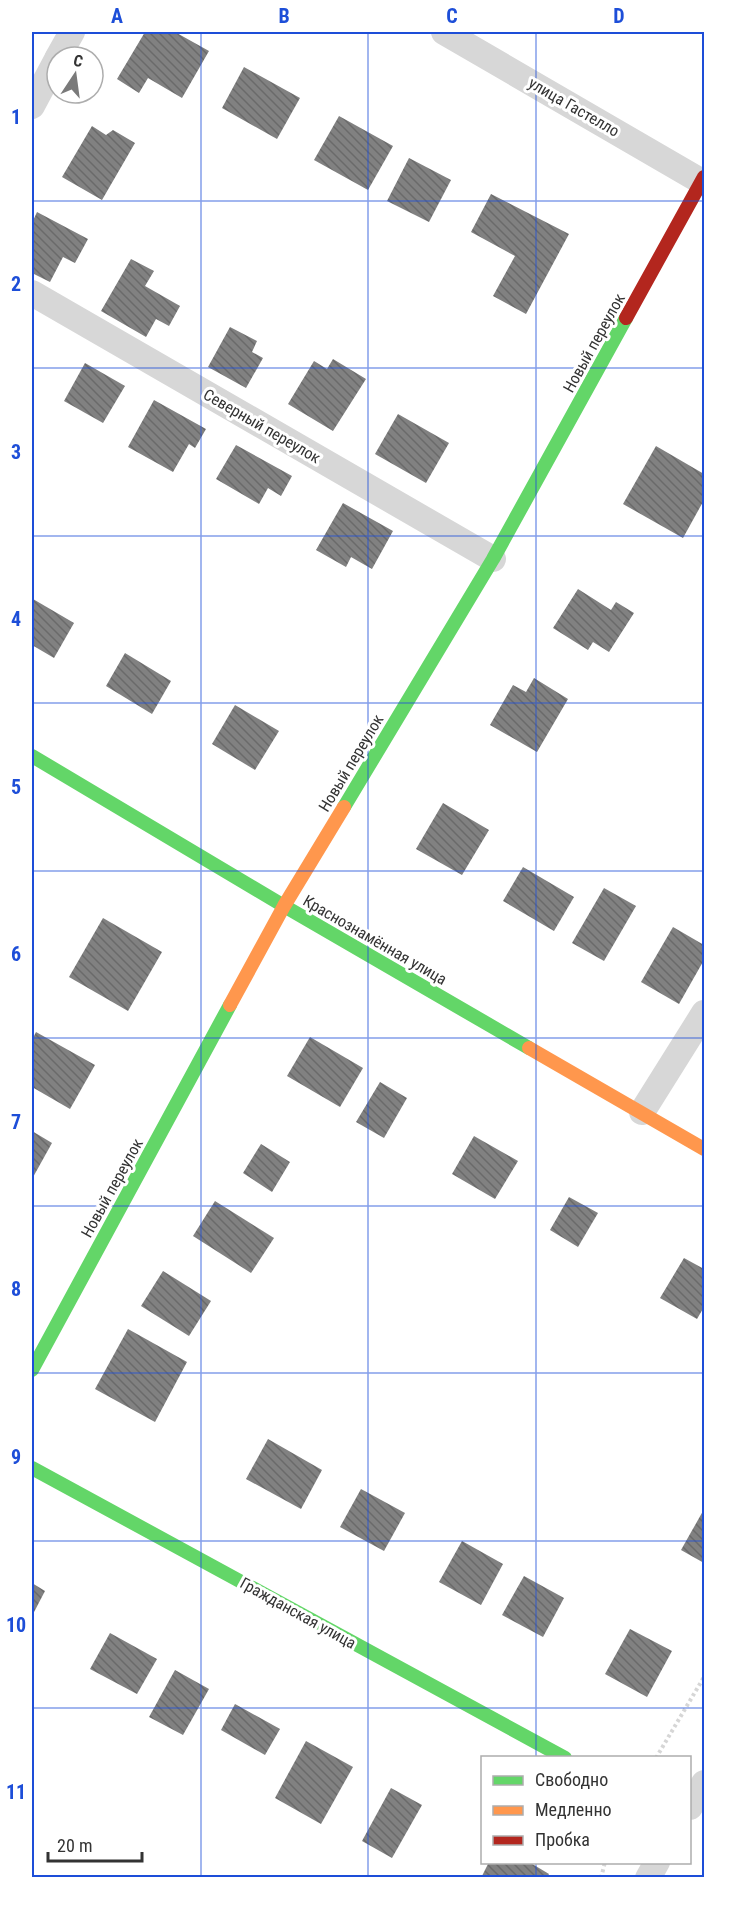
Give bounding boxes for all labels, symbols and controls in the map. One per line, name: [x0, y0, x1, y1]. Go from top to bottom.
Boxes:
text: A: [111, 4, 123, 28]
text: B: [278, 4, 290, 28]
text: C: [446, 4, 458, 28]
text: D: [613, 4, 625, 28]
north arrow: [45, 45, 105, 105]
text: С: [72, 51, 85, 71]
street label: улица Гастелло: [525, 73, 623, 141]
text: 1: [11, 105, 21, 129]
text: 2: [11, 272, 21, 296]
street label: Новый переулок: [559, 290, 629, 396]
street label: Северный переулок: [200, 385, 324, 467]
text: 3: [11, 440, 21, 464]
text: 4: [11, 607, 21, 631]
street label: Новый переулок: [315, 711, 388, 815]
text: 5: [11, 775, 21, 799]
street label: Краснознамённая улица: [300, 891, 450, 989]
text: 6: [11, 942, 21, 966]
text: 7: [11, 1110, 21, 1134]
street label: Новый переулок: [77, 1135, 147, 1241]
text: 8: [11, 1277, 21, 1301]
text: 9: [11, 1445, 21, 1469]
street label: Гражданская улица: [237, 1573, 359, 1653]
text: 10: [6, 1613, 26, 1637]
legend: [481, 1756, 691, 1864]
text: Свободно: [535, 1769, 608, 1790]
text: 11: [6, 1780, 26, 1804]
text: Медленно: [535, 1799, 612, 1820]
scale bar: [48, 1825, 142, 1863]
text: Пробка: [535, 1829, 590, 1850]
text: 20 m: [57, 1835, 92, 1856]

